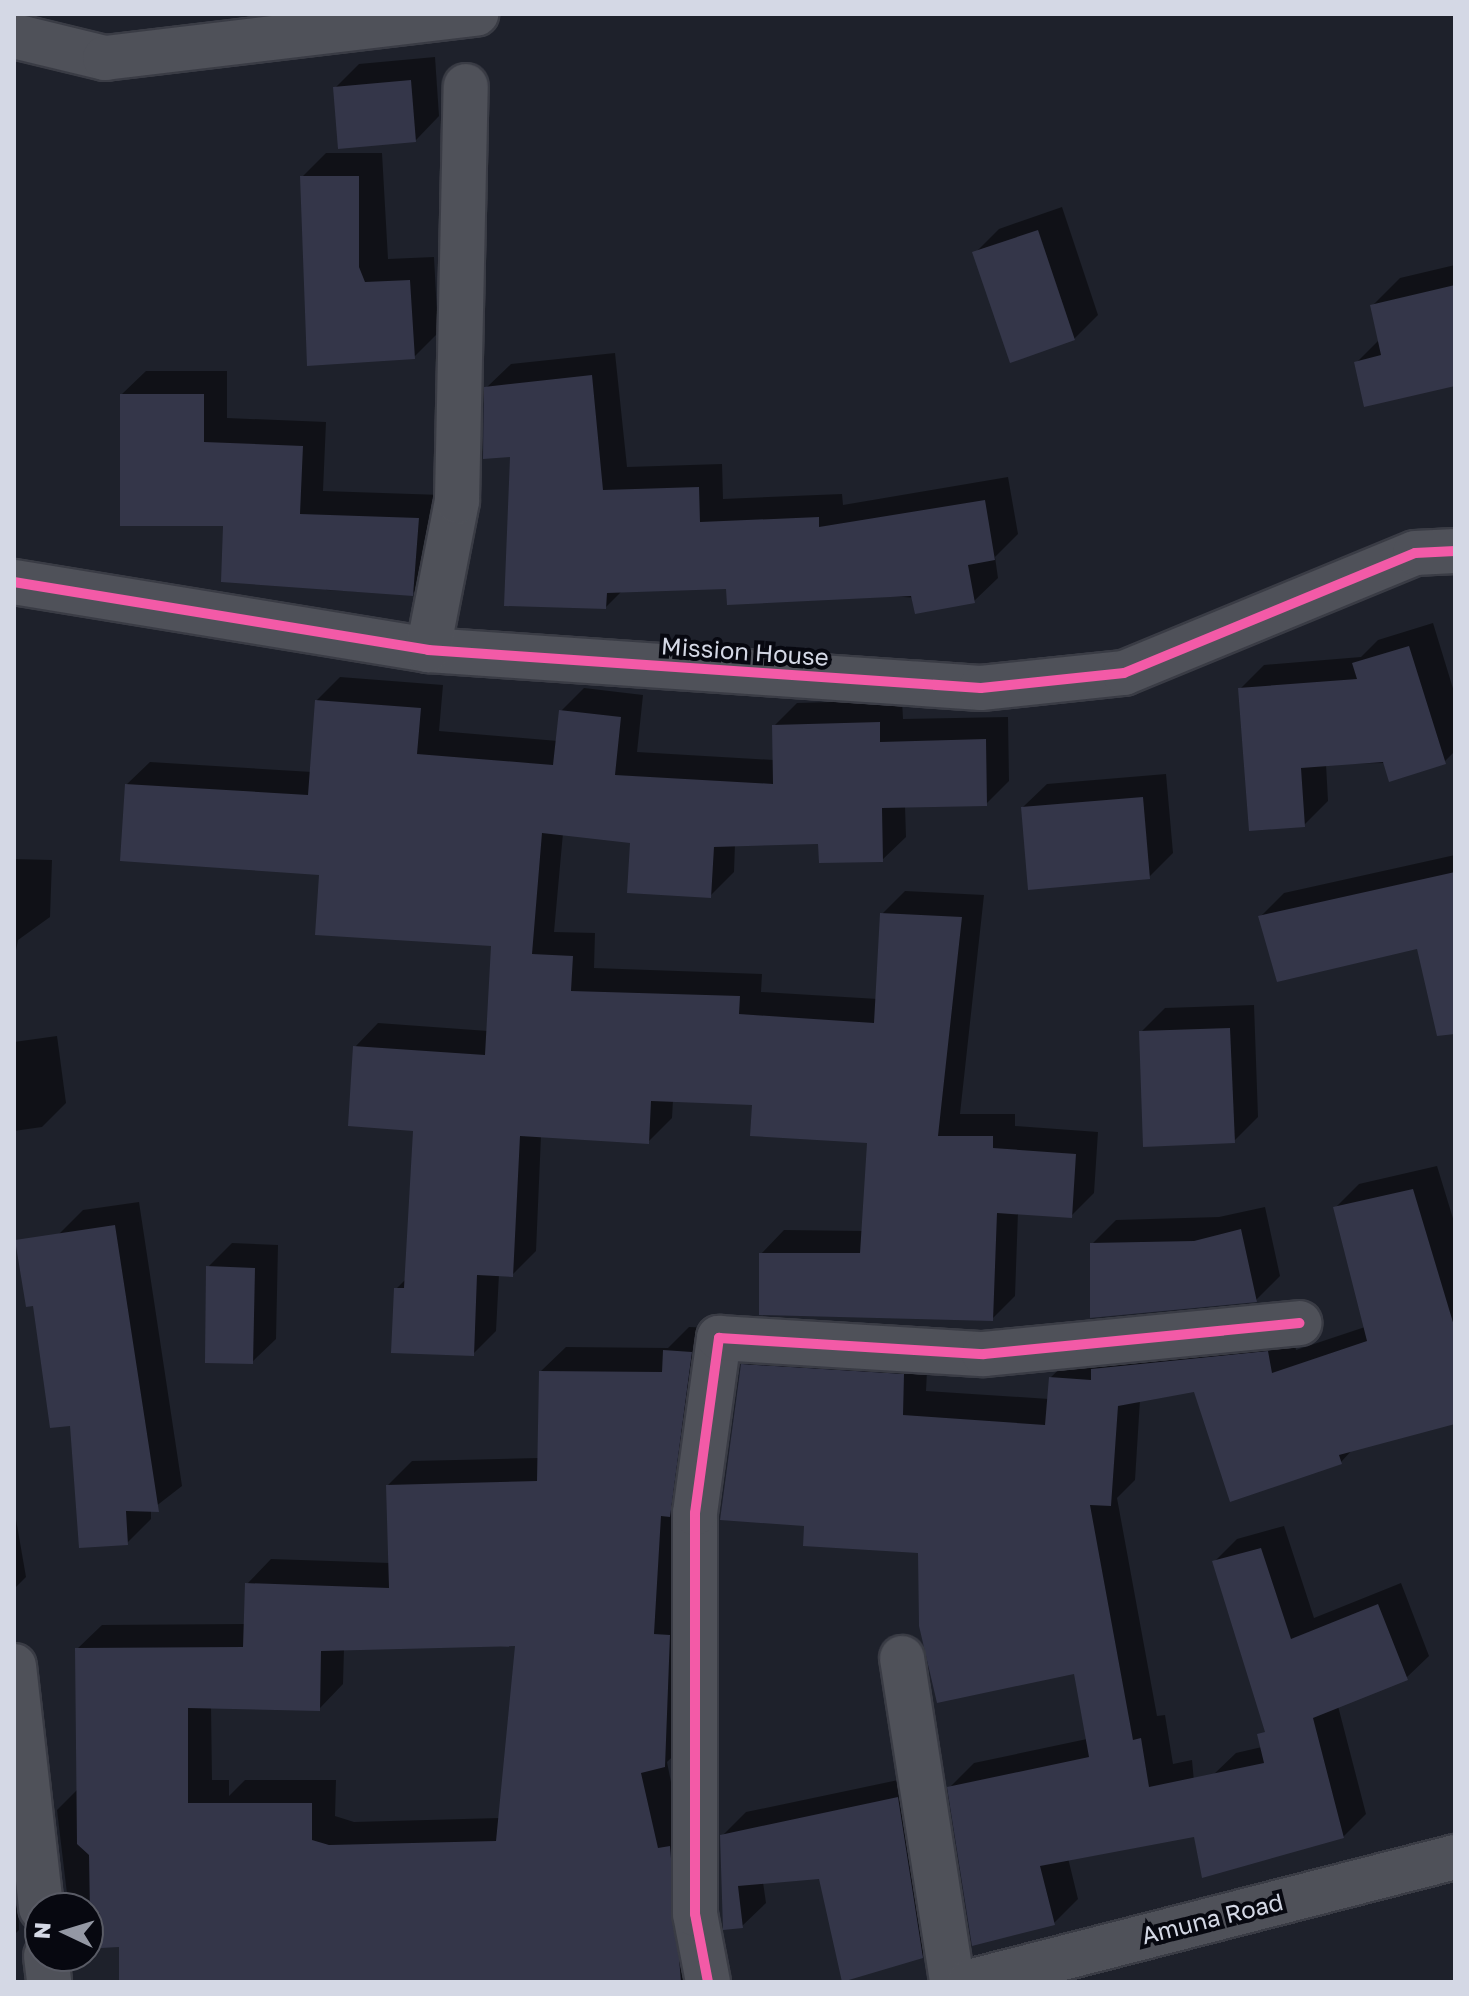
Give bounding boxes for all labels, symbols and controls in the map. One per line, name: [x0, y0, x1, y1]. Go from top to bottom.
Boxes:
street label: Mission House: [660, 631, 830, 671]
street label: Amuna Road: [1138, 1886, 1286, 1950]
north arrow: [24, 1892, 104, 1972]
text: N: [28, 1921, 56, 1940]

